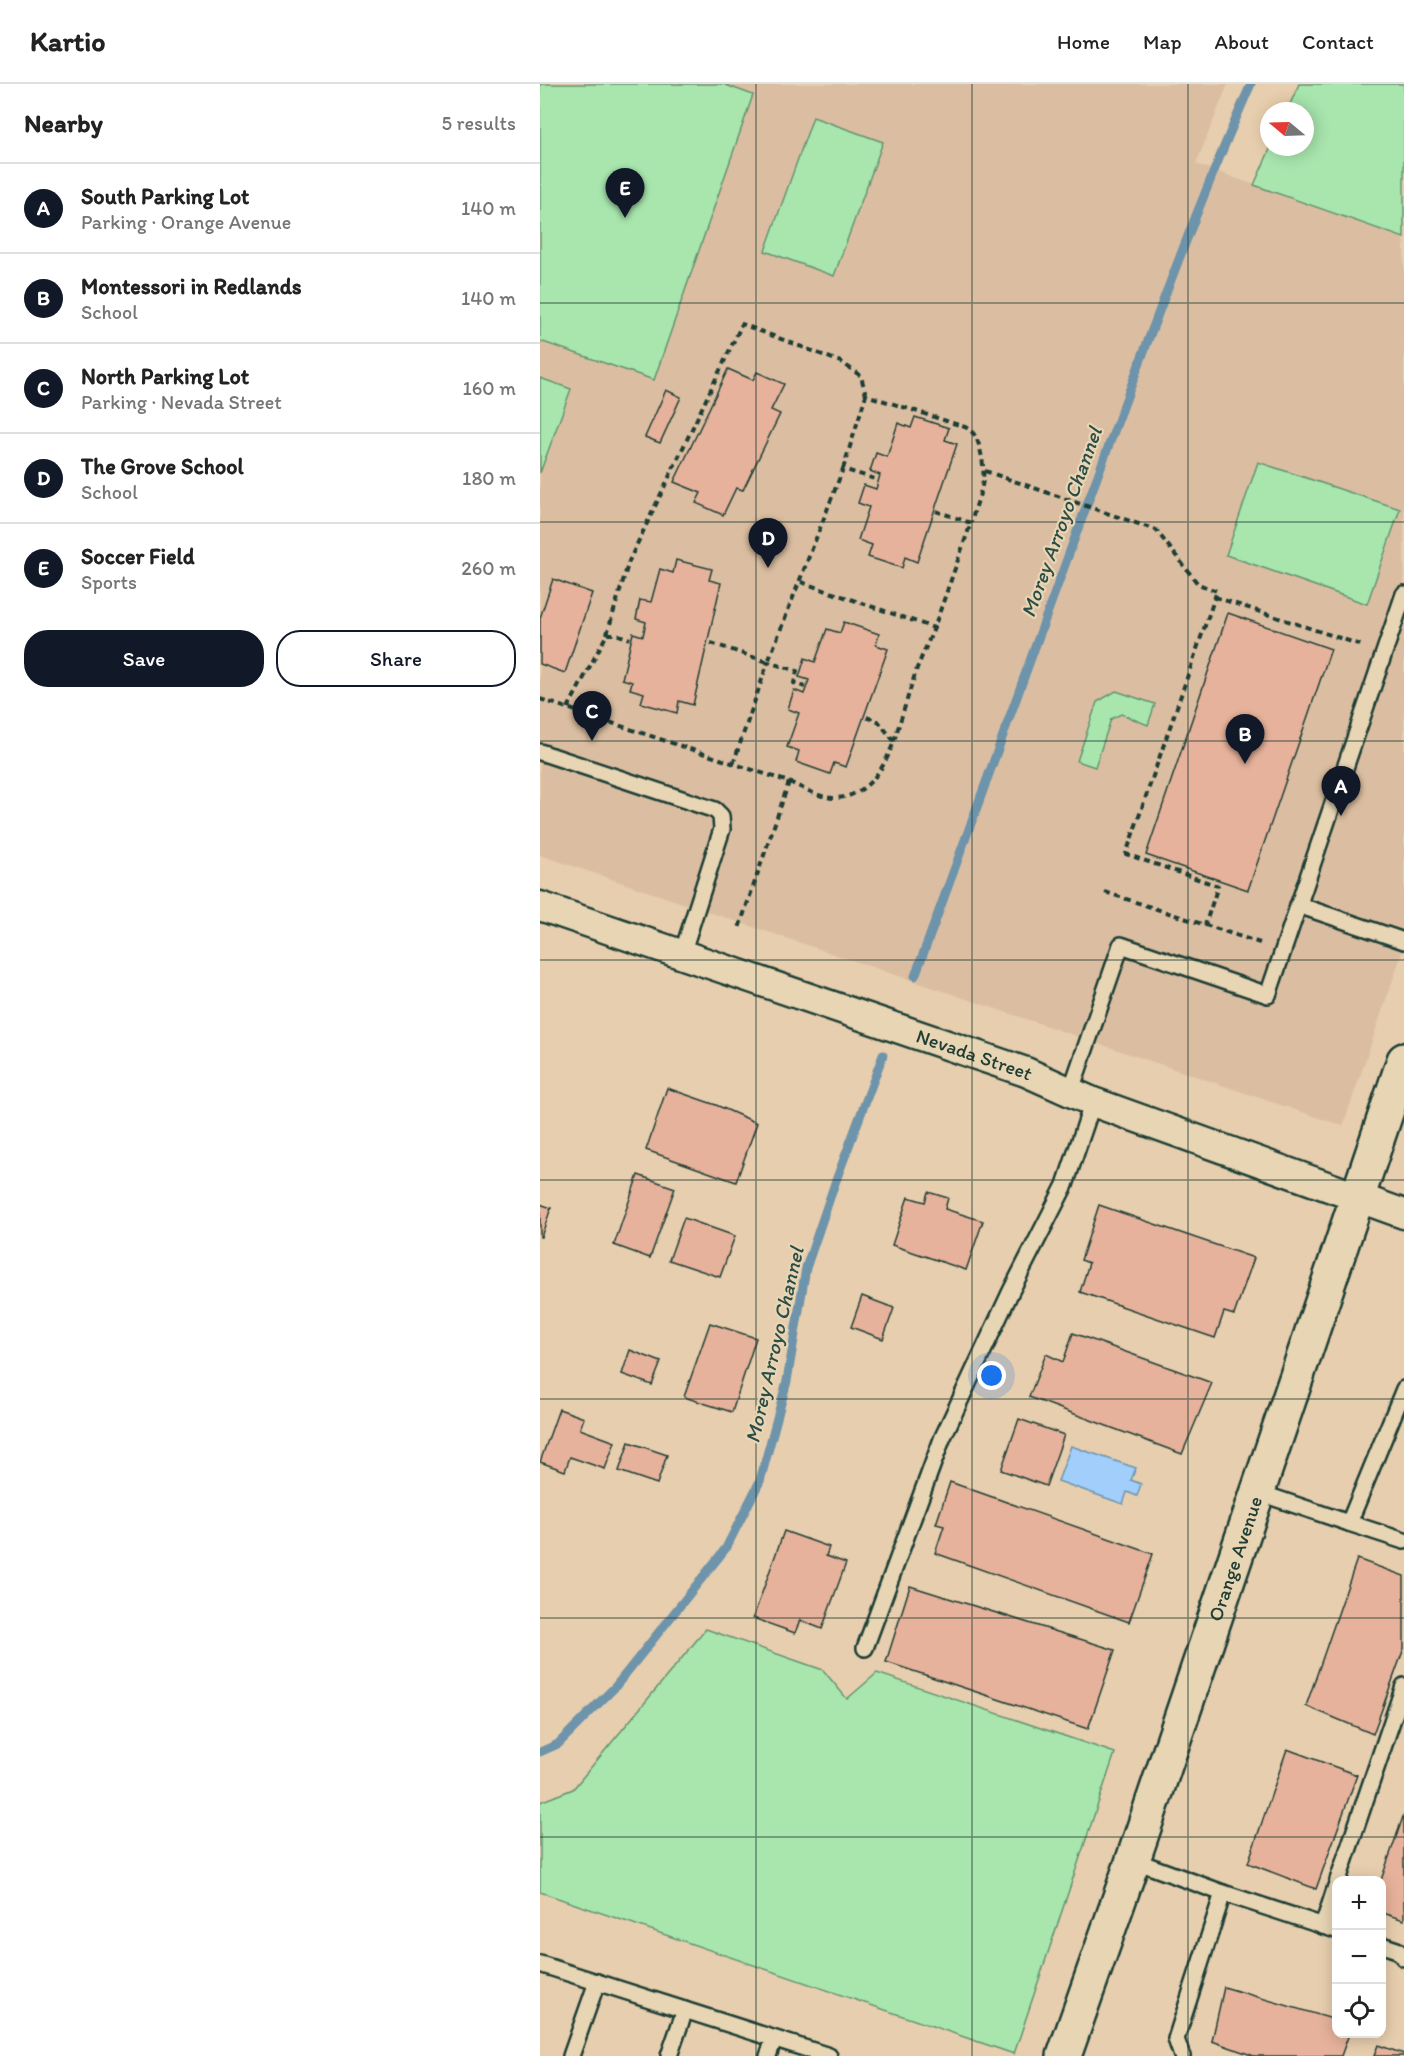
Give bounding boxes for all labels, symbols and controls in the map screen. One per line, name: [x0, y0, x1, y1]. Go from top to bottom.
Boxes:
text: Kartio: [30, 24, 105, 58]
text: Home: [1057, 29, 1110, 54]
text: Map: [1143, 29, 1182, 54]
text: About: [1215, 29, 1269, 54]
text: Contact: [1302, 29, 1374, 54]
north arrow: [1260, 102, 1314, 156]
text: Nearby: [24, 107, 103, 139]
text: 5 results: [442, 111, 516, 135]
pin: E: [606, 168, 644, 218]
text: South Parking Lot: [81, 183, 249, 210]
text: A: [37, 196, 50, 220]
text: 140 m: [461, 196, 516, 220]
text: Parking · Orange Avenue: [81, 210, 291, 234]
text: Montessori in Redlands: [81, 273, 302, 300]
text: B: [37, 286, 50, 310]
text: 140 m: [461, 286, 516, 310]
text: School: [81, 300, 138, 324]
text: North Parking Lot: [81, 363, 249, 390]
text: C: [37, 376, 50, 400]
text: 160 m: [463, 376, 516, 400]
text: Parking · Nevada Street: [81, 390, 282, 414]
water label: Morey Arroyo Channel: [1015, 422, 1108, 620]
text: The Grove School: [81, 453, 244, 480]
text: D: [37, 466, 50, 490]
text: 180 m: [462, 466, 516, 490]
text: School: [81, 480, 138, 504]
pin: D: [748, 518, 788, 568]
text: Soccer Field: [81, 543, 194, 570]
text: E: [38, 556, 49, 580]
text: 260 m: [461, 556, 516, 580]
text: Sports: [81, 570, 137, 594]
button: Save: [24, 630, 264, 687]
button: Share: [276, 630, 516, 687]
pin: C: [572, 692, 612, 741]
pin: B: [1226, 714, 1264, 764]
pin: A: [1322, 766, 1360, 816]
street label: Nevada Street: [913, 1023, 1037, 1086]
water label: Morey Arroyo Channel: [739, 1243, 809, 1445]
your location: [977, 1361, 1006, 1390]
street label: Orange Avenue: [1203, 1493, 1267, 1624]
map controls: [1332, 1876, 1386, 2038]
button: +: [1332, 1876, 1386, 1930]
button: −: [1332, 1930, 1386, 1984]
button: locate: [1332, 1984, 1386, 2038]

